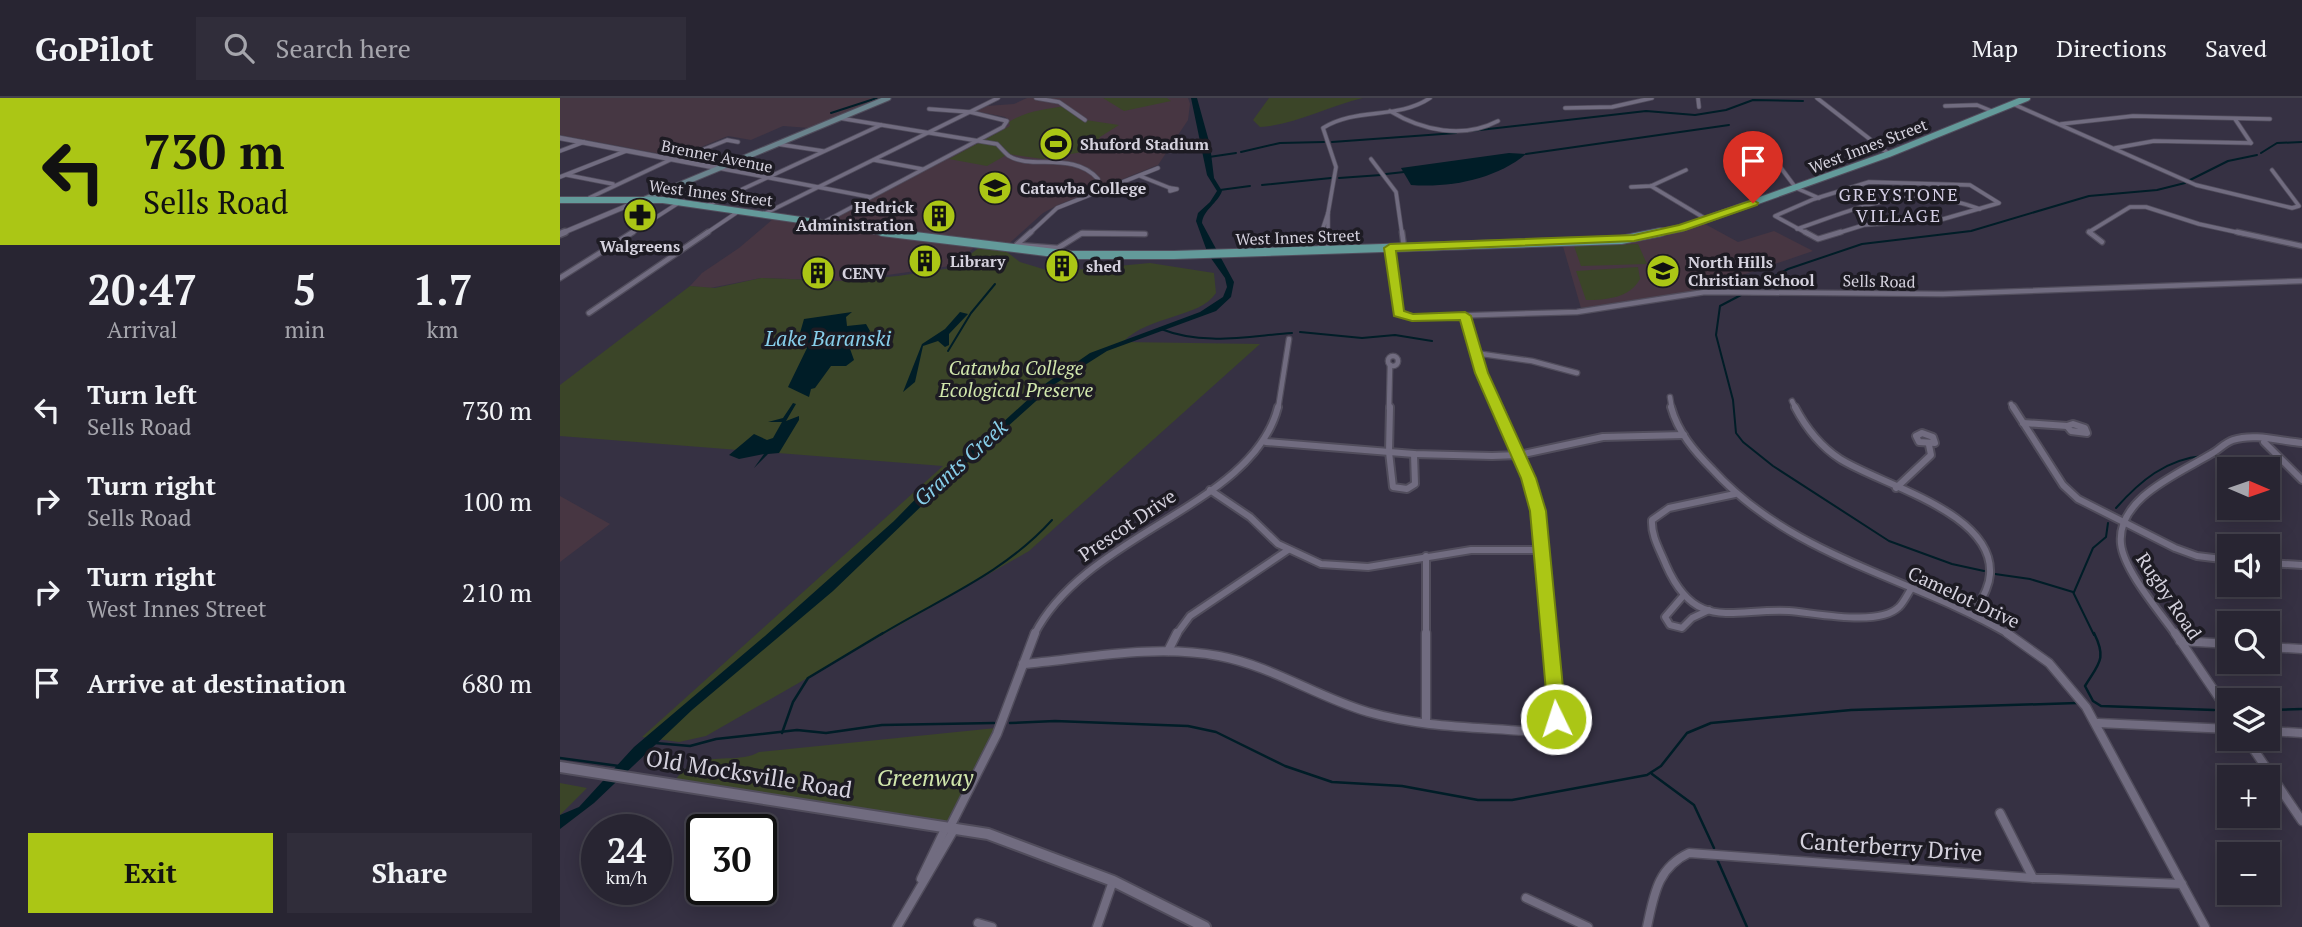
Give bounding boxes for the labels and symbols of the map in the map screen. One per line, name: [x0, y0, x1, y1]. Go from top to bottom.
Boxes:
street label: West Innes Street: [1806, 113, 1930, 179]
sports icon: Shuford Stadium: [1037, 125, 1075, 163]
pin: [1723, 131, 1783, 203]
place label: Shuford Stadium: [1080, 133, 1209, 155]
street label: Brenner Avenue: [659, 134, 775, 178]
school or university icon: Catawba College: [976, 169, 1014, 207]
street label: West Innes Street: [648, 174, 774, 212]
place label: Catawba College: [1020, 177, 1147, 199]
district label: GREYSTONE VILLAGE: [1838, 182, 1960, 227]
pharmacy icon: Walgreens: [621, 196, 659, 234]
place label: Hedrick Administration: [796, 196, 915, 236]
building icon: Hedrick Administration: [920, 197, 958, 235]
street label: West Innes Street: [1235, 224, 1361, 250]
place label: Walgreens: [600, 235, 680, 257]
building icon: Library: [906, 242, 944, 280]
building icon: shed: [1043, 247, 1081, 285]
place label: Library: [950, 250, 1006, 272]
place label: North Hills Christian School: [1688, 251, 1815, 291]
school or university icon: North Hills Christian School: [1644, 252, 1682, 290]
building icon: CENV: [799, 254, 837, 292]
place label: shed: [1086, 255, 1122, 277]
place label: CENV: [842, 262, 886, 284]
street label: Sells Road: [1842, 269, 1916, 293]
water label: Lake Baranski: [764, 324, 891, 352]
park label: Catawba College Ecological Preserve: [938, 355, 1093, 402]
water label: Grants Creek: [908, 412, 1014, 512]
north arrow: [2217, 457, 2280, 520]
street label: Prescot Drive: [1073, 483, 1180, 566]
street label: Rugby Road: [2131, 547, 2208, 644]
street label: Camelot Drive: [1904, 560, 2024, 633]
position arrow: [1519, 682, 1593, 756]
street label: Old Mocksville Road: [644, 742, 855, 805]
park label: Greenway: [877, 762, 974, 793]
speed limit sign: 30: [686, 814, 777, 905]
street label: Canterberry Drive: [1799, 825, 1984, 868]

